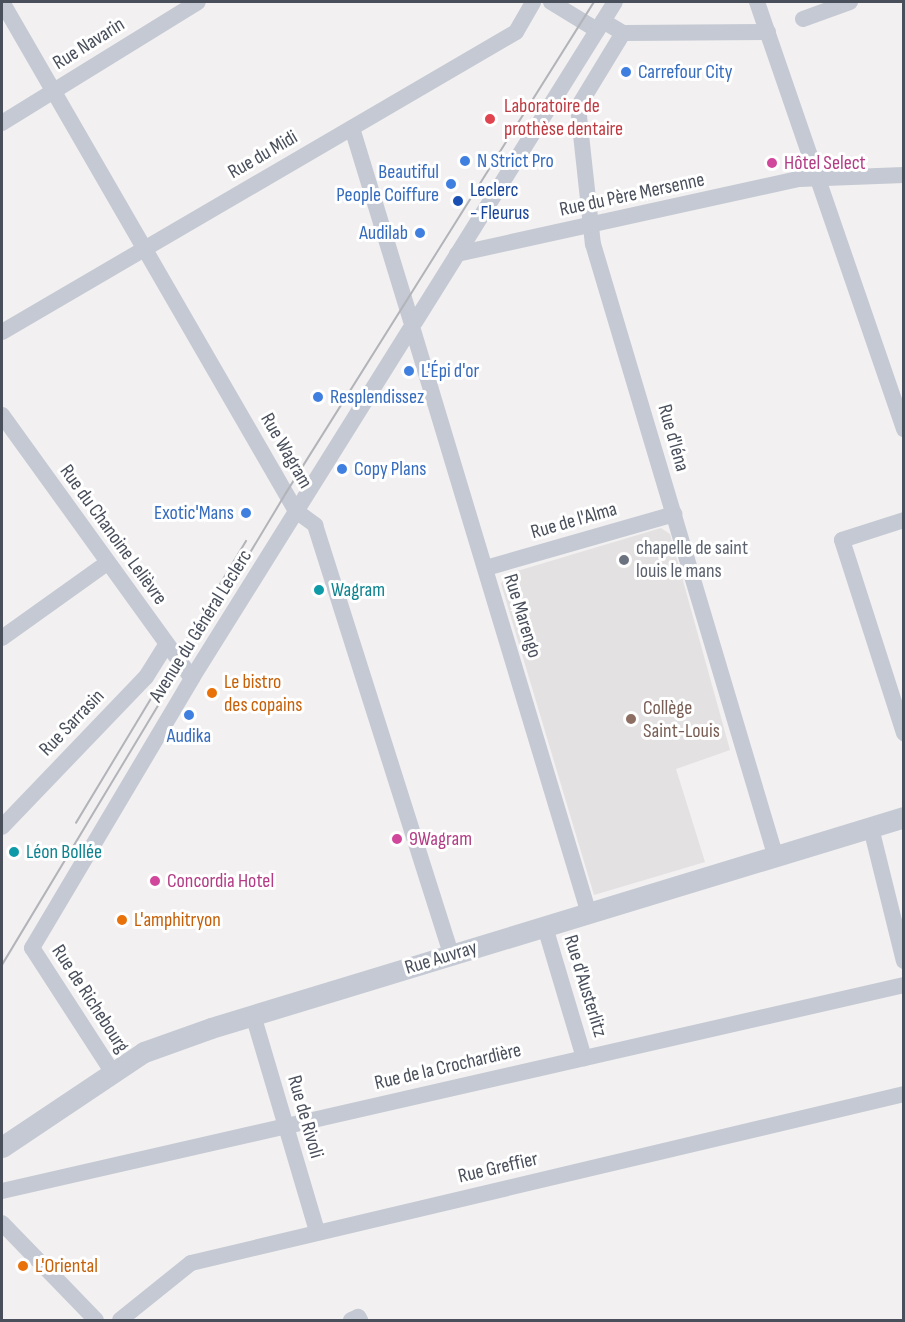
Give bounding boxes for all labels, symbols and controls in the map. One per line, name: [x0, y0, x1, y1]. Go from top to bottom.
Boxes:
street label: Rue Navarin: [49, 13, 129, 75]
place label: Carrefour City: [638, 60, 732, 84]
marker: Carrefour City: [619, 65, 633, 79]
place label: Laboratoire de prothèse dentaire: [504, 95, 623, 142]
marker: Laboratoire de prothèse dentaire: [481, 110, 499, 128]
street label: Rue du Midi: [224, 126, 302, 184]
place label: N Strict Pro: [477, 149, 554, 173]
place label: Hôtel Select: [784, 151, 866, 175]
marker: N Strict Pro: [458, 154, 472, 168]
marker: Hôtel Select: [765, 156, 779, 170]
place label: Beautiful People Coiffure: [336, 160, 439, 207]
street label: Rue du Père Mersenne: [557, 168, 707, 222]
marker: Beautiful People Coiffure: [444, 177, 458, 191]
place label: Leclerc - Fleurus: [470, 178, 530, 225]
marker: Leclerc - Fleurus: [451, 194, 465, 208]
place label: Audilab: [359, 221, 408, 245]
marker: Audilab: [413, 226, 427, 240]
place label: L'Épi d'or: [421, 359, 479, 383]
marker: L'Épi d'or: [402, 364, 416, 378]
place label: Resplendissez: [330, 385, 424, 409]
marker: Resplendissez: [311, 390, 325, 404]
street label: Rue d'Iéna: [652, 402, 694, 474]
street label: Rue Wagram: [255, 409, 317, 493]
place label: Copy Plans: [354, 457, 426, 481]
street label: Rue du Chanoine Lelièvre: [54, 460, 172, 610]
marker: Copy Plans: [335, 462, 349, 476]
street label: Rue de l'Alma: [528, 497, 620, 545]
place label: Exotic'Mans: [154, 501, 234, 525]
marker: Exotic'Mans: [239, 506, 253, 520]
place label: chapelle de saint louis le mans: [636, 536, 748, 583]
street label: Avenue du Général Leclerc: [144, 545, 258, 707]
marker: chapelle de saint louis le mans: [617, 553, 631, 567]
street label: Rue Marengo: [498, 571, 546, 661]
place label: Wagram: [331, 578, 385, 602]
marker: Wagram: [312, 583, 326, 597]
place label: Le bistro des copains: [224, 670, 302, 717]
street label: Rue Sarrasin: [34, 685, 110, 761]
marker: Le bistro des copains: [205, 686, 219, 700]
place label: Collège Saint-Louis: [643, 696, 720, 743]
marker: Audika: [182, 708, 196, 722]
marker: Collège Saint-Louis: [624, 712, 638, 726]
place label: Audika: [167, 724, 211, 748]
place label: 9Wagram: [409, 827, 472, 851]
marker: 9Wagram: [390, 832, 404, 846]
place label: Léon Bollée: [26, 840, 102, 864]
marker: Léon Bollée: [7, 845, 21, 859]
place label: Concordia Hotel: [167, 869, 274, 893]
marker: Concordia Hotel: [148, 874, 162, 888]
place label: L'amphitryon: [134, 908, 221, 932]
marker: L'amphitryon: [115, 913, 129, 927]
street label: Rue d'Austerlitz: [558, 932, 612, 1040]
street label: Rue Auvray: [402, 936, 480, 980]
street label: Rue de Richebourg: [46, 940, 134, 1058]
street label: Rue de la Crochardière: [372, 1038, 524, 1096]
street label: Rue de Rivoli: [282, 1073, 328, 1161]
street label: Rue Greffier: [456, 1147, 540, 1189]
place label: L'Oriental: [35, 1254, 98, 1278]
marker: L'Oriental: [16, 1259, 30, 1273]

